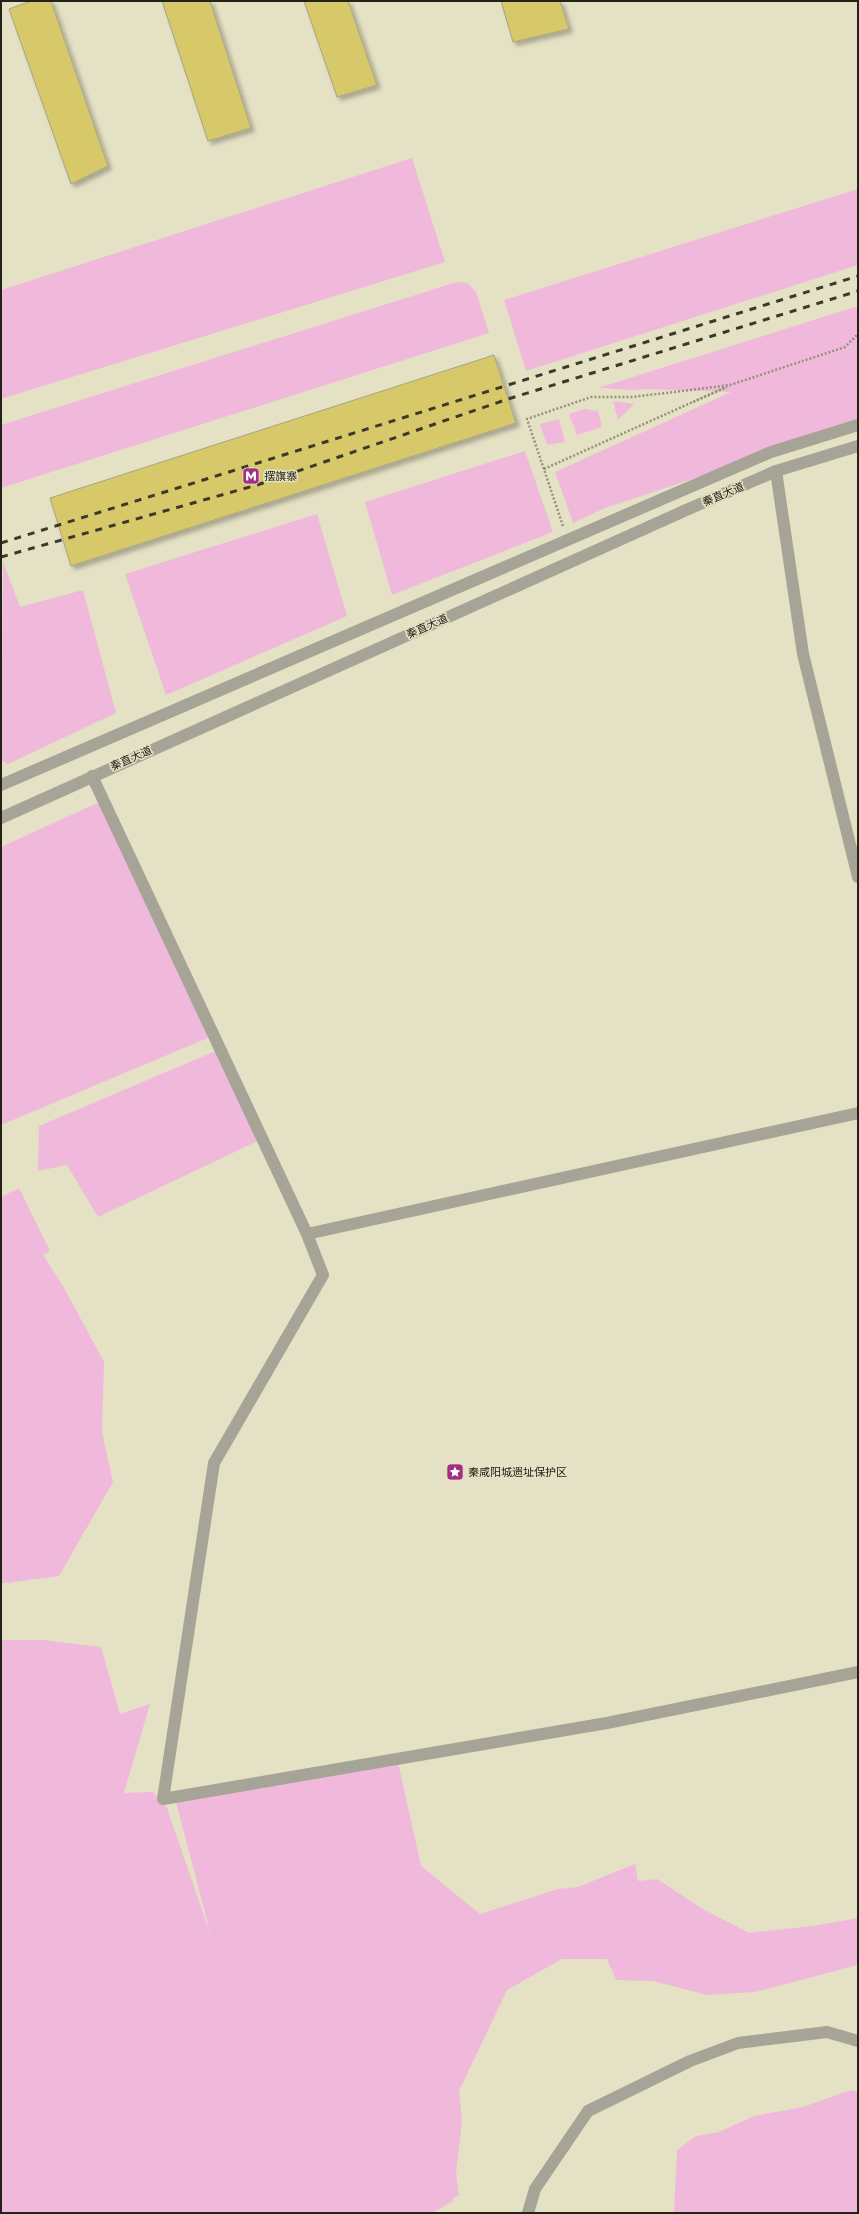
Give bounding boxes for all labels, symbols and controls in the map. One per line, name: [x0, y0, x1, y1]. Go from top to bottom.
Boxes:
metro station icon: 摆旗寨: [241, 466, 261, 486]
place label: 摆旗寨: [264, 468, 297, 483]
street label: 秦直大道: [700, 478, 746, 509]
street label: 秦直大道: [404, 610, 450, 641]
street label: 秦直大道: [108, 742, 154, 773]
place icon: 秦咸阳城遗址保护区: [445, 1462, 465, 1482]
place label: 秦咸阳城遗址保护区: [468, 1464, 567, 1479]

